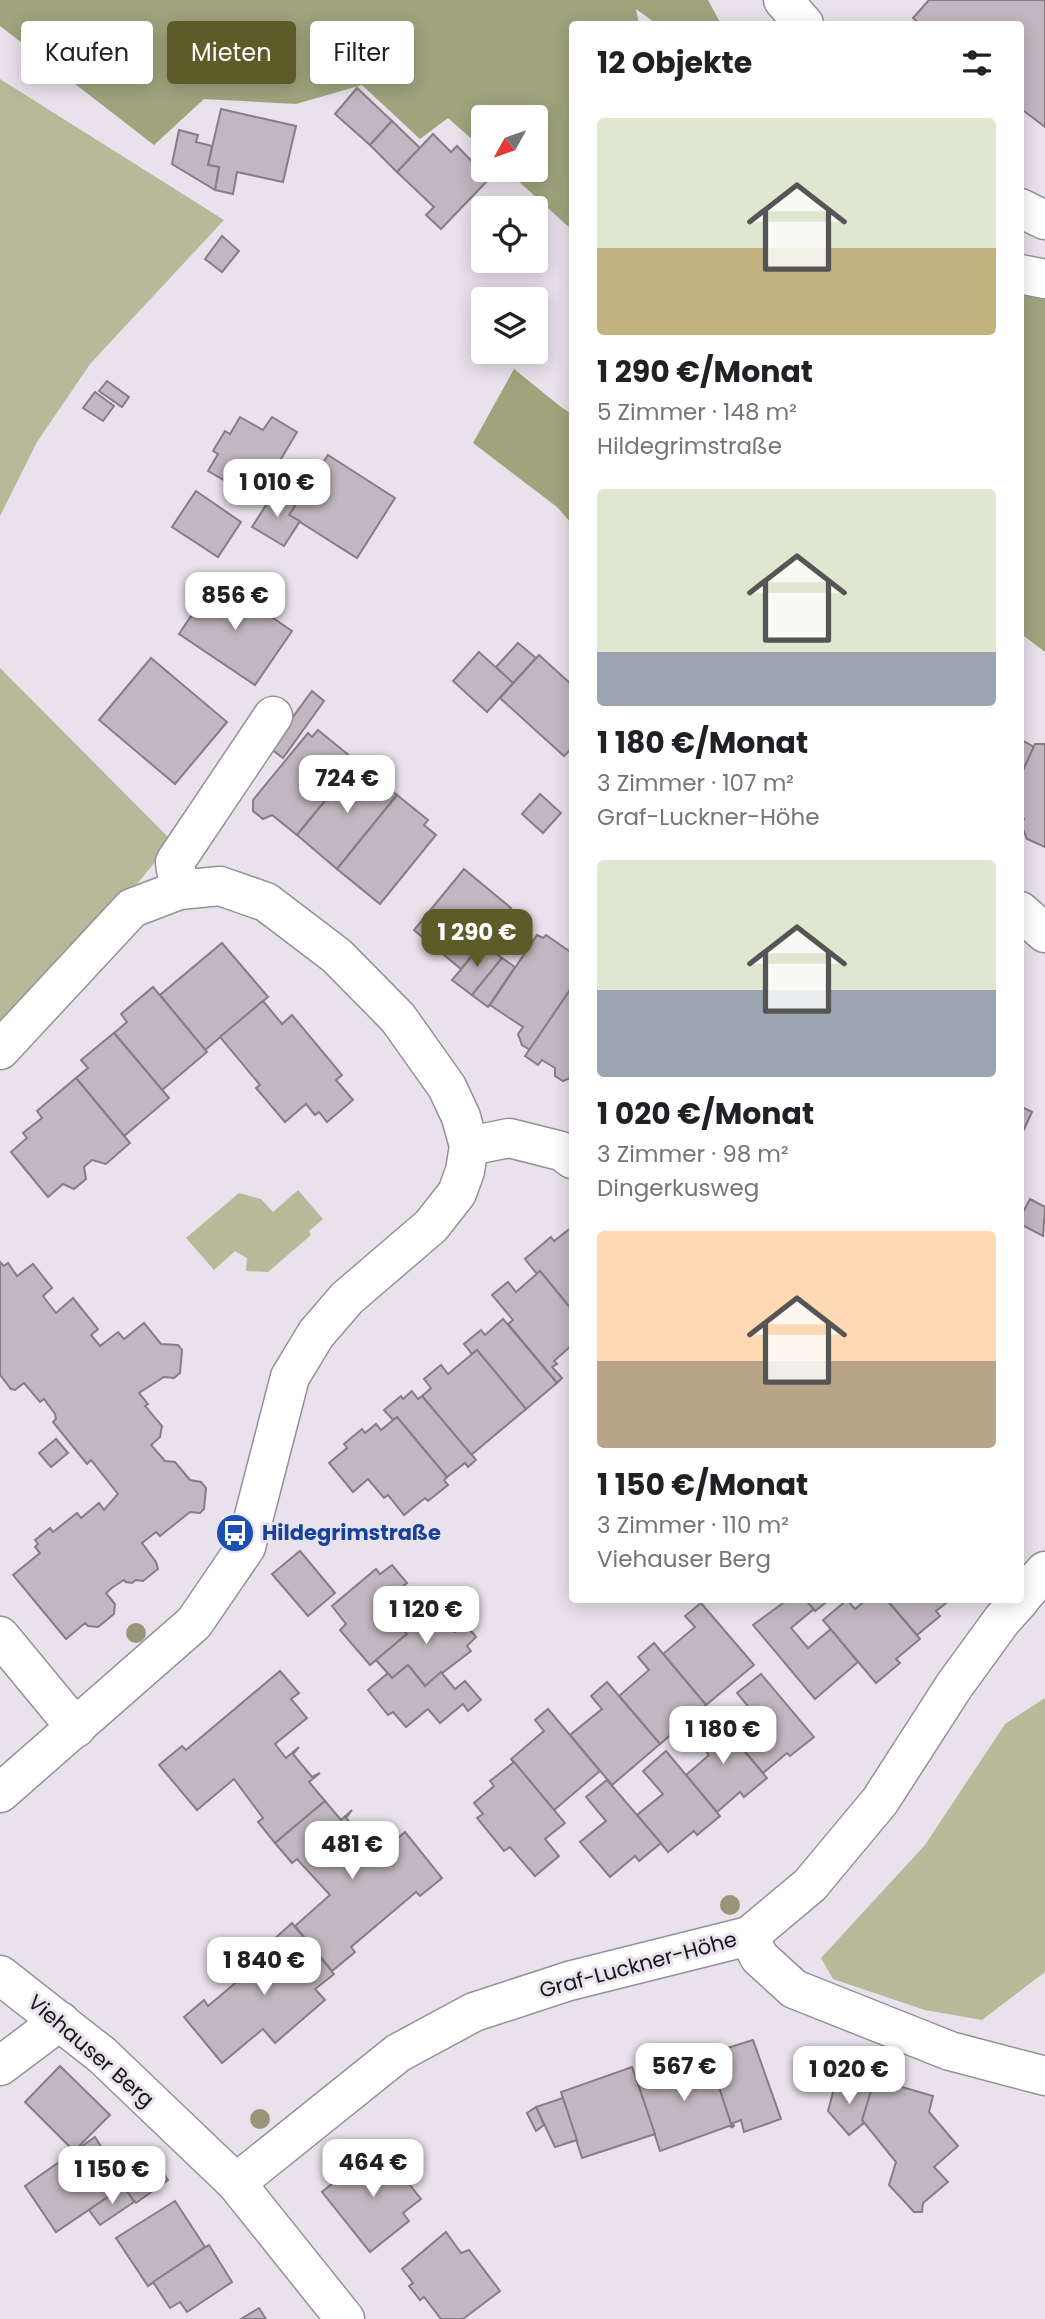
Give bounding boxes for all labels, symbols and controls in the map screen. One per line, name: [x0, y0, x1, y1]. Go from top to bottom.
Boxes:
chip: Kaufen: [21, 21, 153, 84]
chip: Mieten: [167, 21, 296, 84]
chip: Filter: [310, 21, 414, 84]
text: 12 Objekte: [597, 41, 752, 84]
icon: filters: [958, 44, 996, 82]
north arrow: [471, 105, 548, 182]
map controls: [471, 105, 548, 364]
icon: home: [734, 164, 860, 290]
button: locate: [471, 196, 548, 273]
button: layers: [471, 287, 548, 364]
text: 1 290 €/Monat: [597, 350, 813, 393]
text: 5 Zimmer · 148 m²: [597, 396, 797, 428]
text: Hildegrimstraße: [597, 430, 782, 462]
pin: 1 010 €: [212, 460, 342, 519]
text: 1 010 €: [239, 466, 315, 498]
icon: home: [734, 535, 860, 661]
pin: 856 €: [186, 572, 284, 632]
text: 856 €: [201, 579, 269, 611]
text: 1 180 €/Monat: [597, 721, 808, 764]
pin: 724 €: [298, 756, 396, 815]
text: 724 €: [315, 762, 379, 794]
text: 3 Zimmer · 107 m²: [597, 767, 794, 799]
text: Graf-Luckner-Höhe: [597, 801, 820, 833]
icon: home: [734, 906, 860, 1032]
pin: 1 290 €: [412, 909, 542, 969]
text: 1 290 €: [438, 916, 516, 948]
text: 1 020 €/Monat: [597, 1092, 814, 1135]
text: 3 Zimmer · 98 m²: [597, 1138, 789, 1170]
text: Dingerkusweg: [597, 1172, 759, 1204]
icon: home: [734, 1277, 860, 1403]
text: 1 150 €/Monat: [597, 1463, 808, 1506]
text: 3 Zimmer · 110 m²: [597, 1509, 789, 1541]
bus stop icon: Hildegrimstraße: [214, 1512, 256, 1554]
place label: Hildegrimstraße: [262, 1518, 441, 1547]
text: Viehauser Berg: [597, 1543, 771, 1575]
pin: 1 120 €: [361, 1586, 491, 1646]
text: 1 120 €: [389, 1593, 463, 1625]
pin: 1 180 €: [658, 1706, 788, 1766]
text: 1 180 €: [685, 1713, 761, 1745]
pin: 481 €: [303, 1822, 401, 1881]
text: 481 €: [321, 1828, 383, 1860]
street label: Graf-Luckner-Höhe: [536, 1924, 740, 2005]
pin: 1 840 €: [199, 1938, 329, 1997]
text: 1 840 €: [223, 1944, 305, 1976]
street label: Viehauser Berg: [22, 1988, 161, 2114]
pin: 567 €: [635, 2044, 733, 2103]
pin: 1 020 €: [784, 2046, 914, 2106]
text: 567 €: [651, 2050, 717, 2082]
text: 1 020 €: [809, 2053, 889, 2085]
pin: 464 €: [324, 2140, 422, 2199]
pin: 1 150 €: [47, 2146, 177, 2206]
text: 464 €: [339, 2146, 407, 2178]
text: 1 150 €: [74, 2153, 150, 2185]

